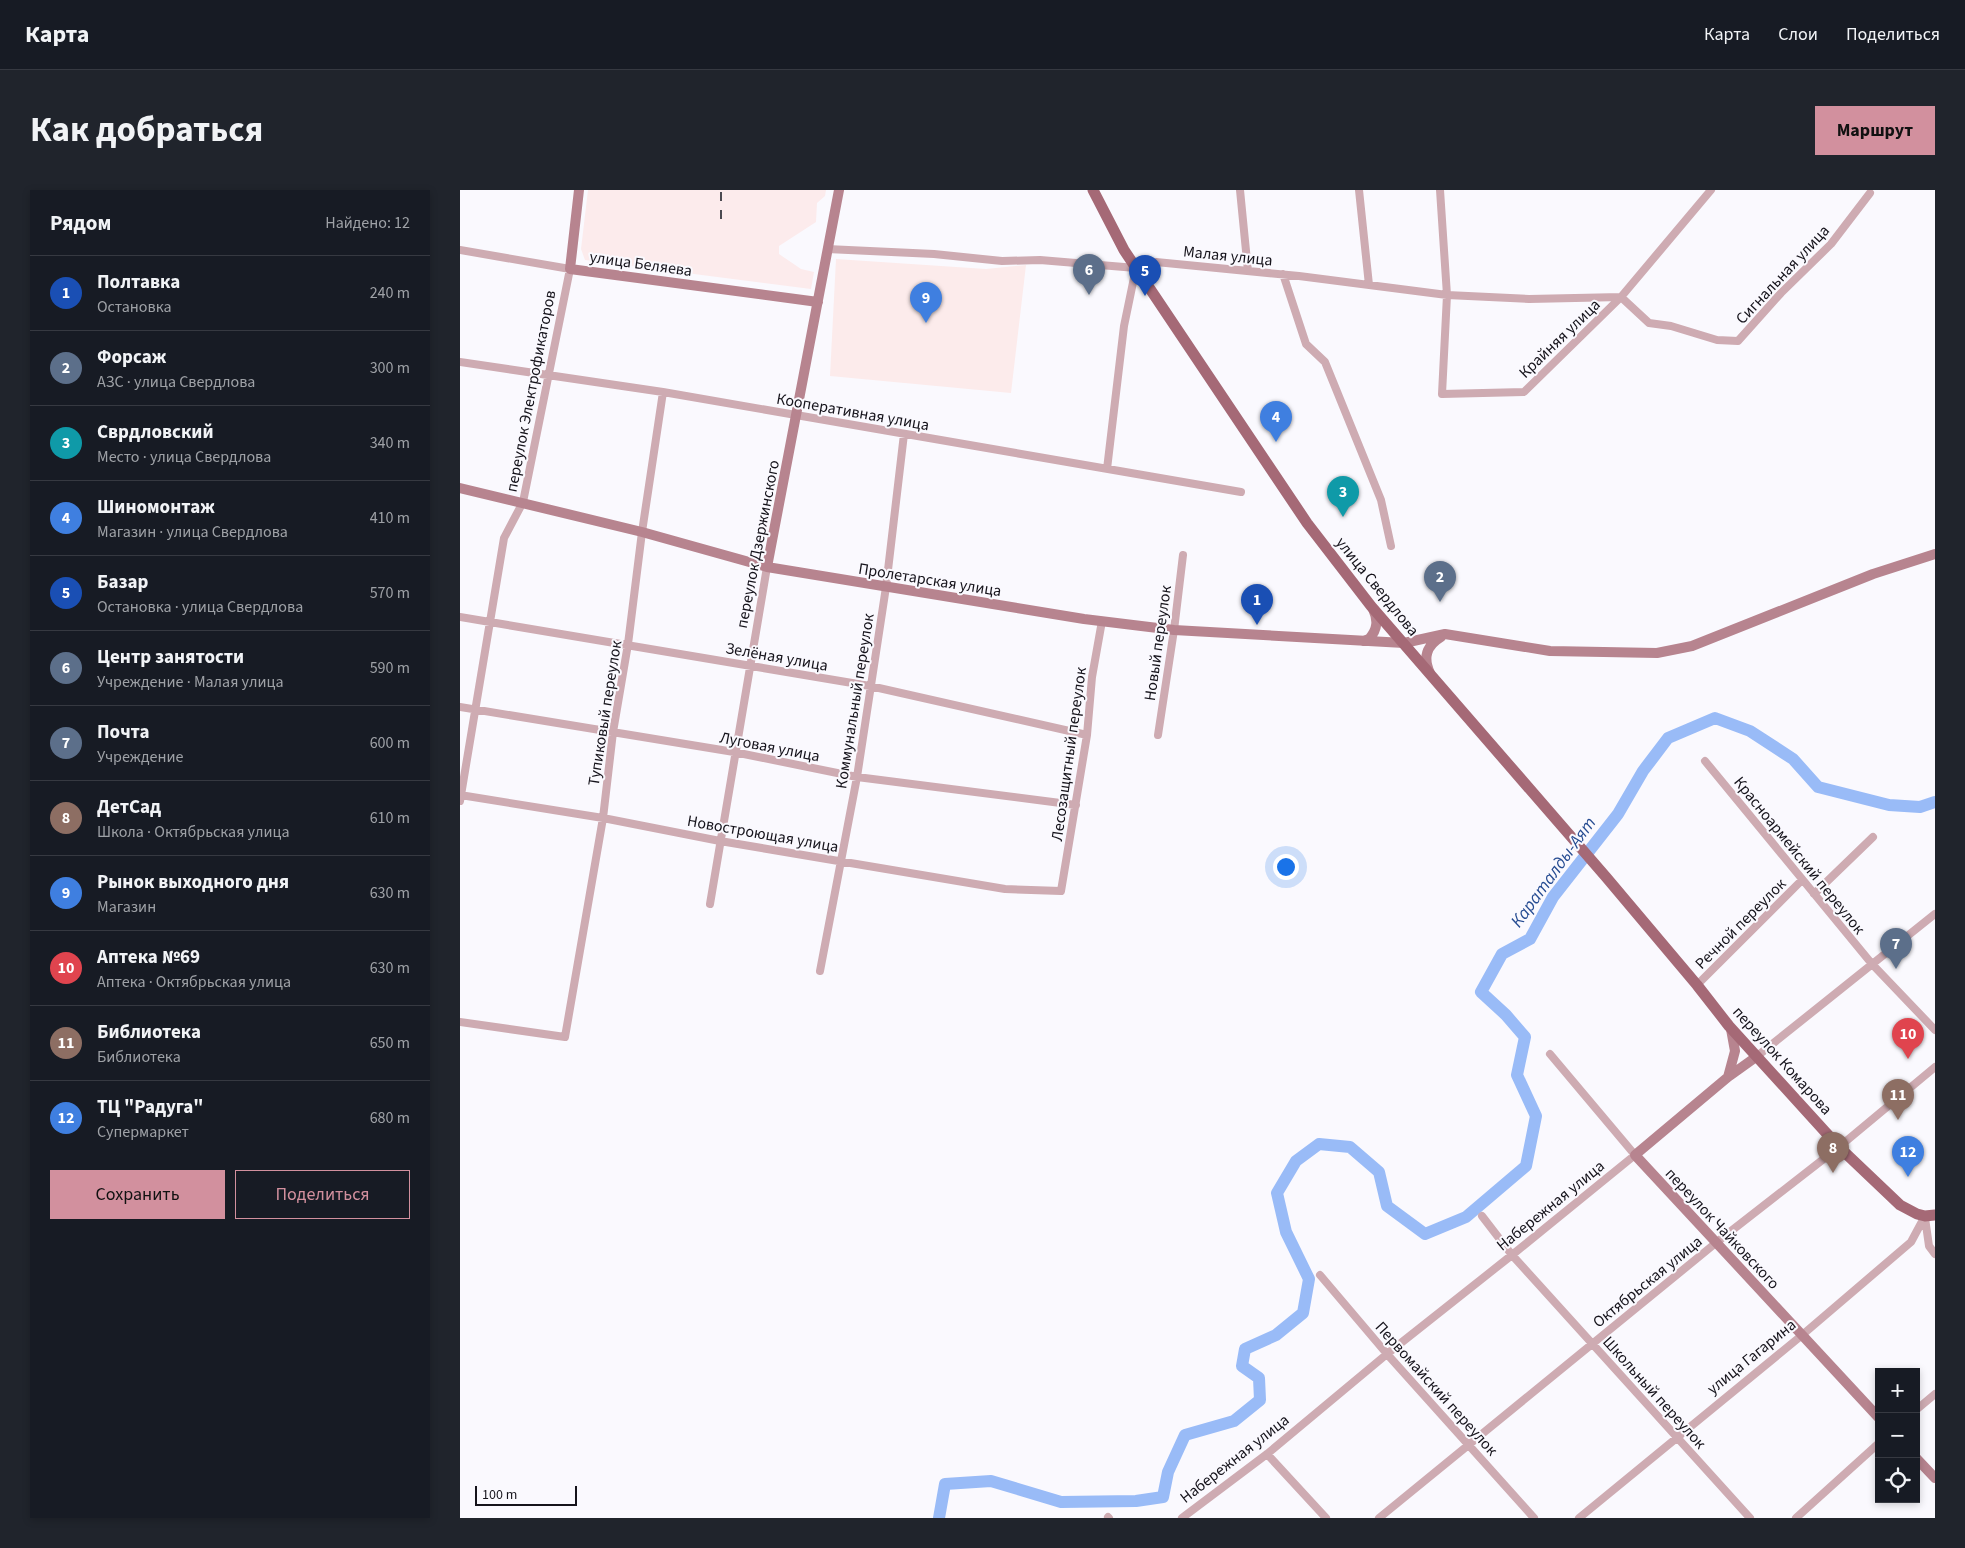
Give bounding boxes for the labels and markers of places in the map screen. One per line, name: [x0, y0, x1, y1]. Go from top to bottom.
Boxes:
pin: 6: [1073, 254, 1105, 295]
pin: 5: [1129, 255, 1161, 296]
pin: 9: [910, 282, 942, 323]
pin: 4: [1260, 401, 1292, 442]
pin: 3: [1327, 476, 1359, 517]
pin: 2: [1424, 561, 1456, 602]
pin: 1: [1241, 584, 1273, 625]
pin: 7: [1880, 928, 1912, 969]
pin: 10: [1892, 1018, 1924, 1059]
pin: 11: [1882, 1079, 1914, 1120]
pin: 8: [1817, 1132, 1849, 1173]
pin: 12: [1892, 1136, 1924, 1177]

